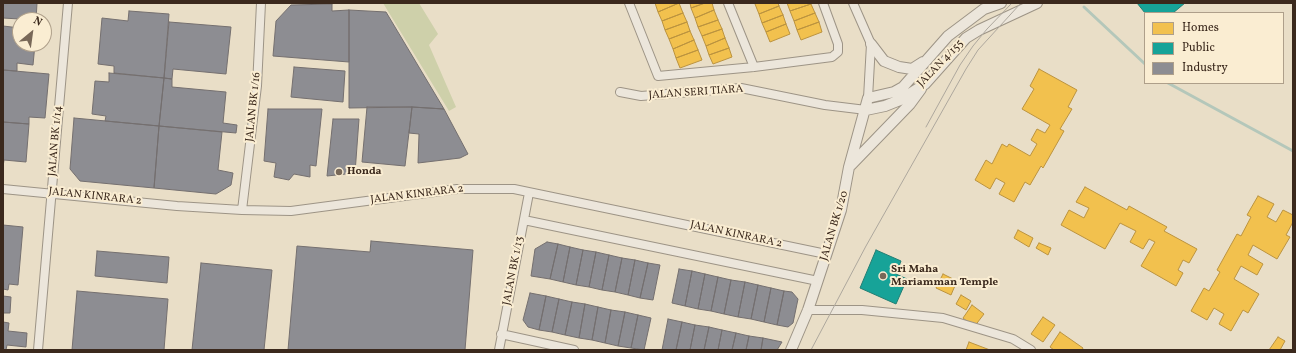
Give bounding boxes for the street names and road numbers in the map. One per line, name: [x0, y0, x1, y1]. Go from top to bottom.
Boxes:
street label: JALAN 4/155: [915, 38, 967, 90]
street label: JALAN BK 1/16: [244, 72, 264, 142]
street label: JALAN SERI TIARA: [648, 83, 744, 103]
street label: JALAN BK 1/14: [46, 105, 66, 177]
street label: JALAN KINRARA 2: [370, 183, 464, 207]
street label: JALAN KINRARA 2: [48, 186, 142, 208]
street label: JALAN BK 1/20: [818, 190, 852, 262]
street label: JALAN KINRARA 2: [689, 219, 783, 251]
street label: JALAN BK 1/13: [501, 235, 527, 307]

